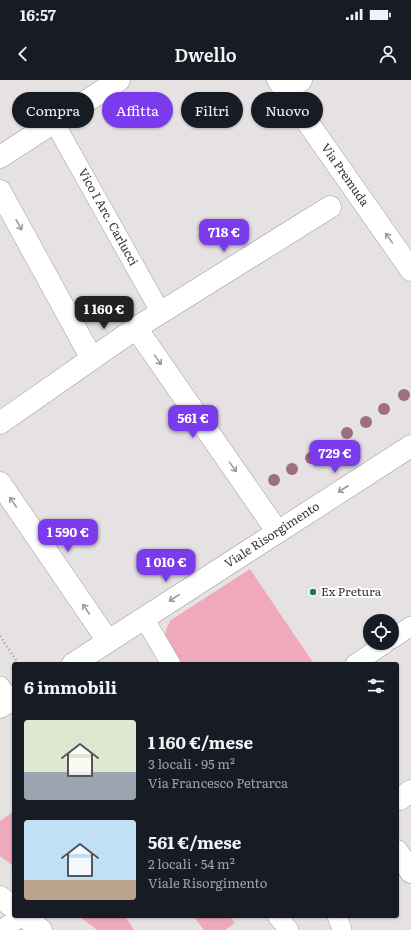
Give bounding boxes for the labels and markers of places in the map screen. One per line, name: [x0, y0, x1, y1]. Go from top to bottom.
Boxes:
pin: 718 €: [196, 219, 252, 253]
pin: 1 160 €: [67, 296, 141, 330]
pin: 561 €: [165, 405, 221, 439]
pin: 729 €: [307, 440, 363, 474]
pin: 1 590 €: [31, 519, 105, 553]
pin: 1 010 €: [129, 549, 203, 583]
place label: Ex Pretura: [321, 582, 382, 600]
marker: Ex Pretura: [308, 587, 318, 597]

